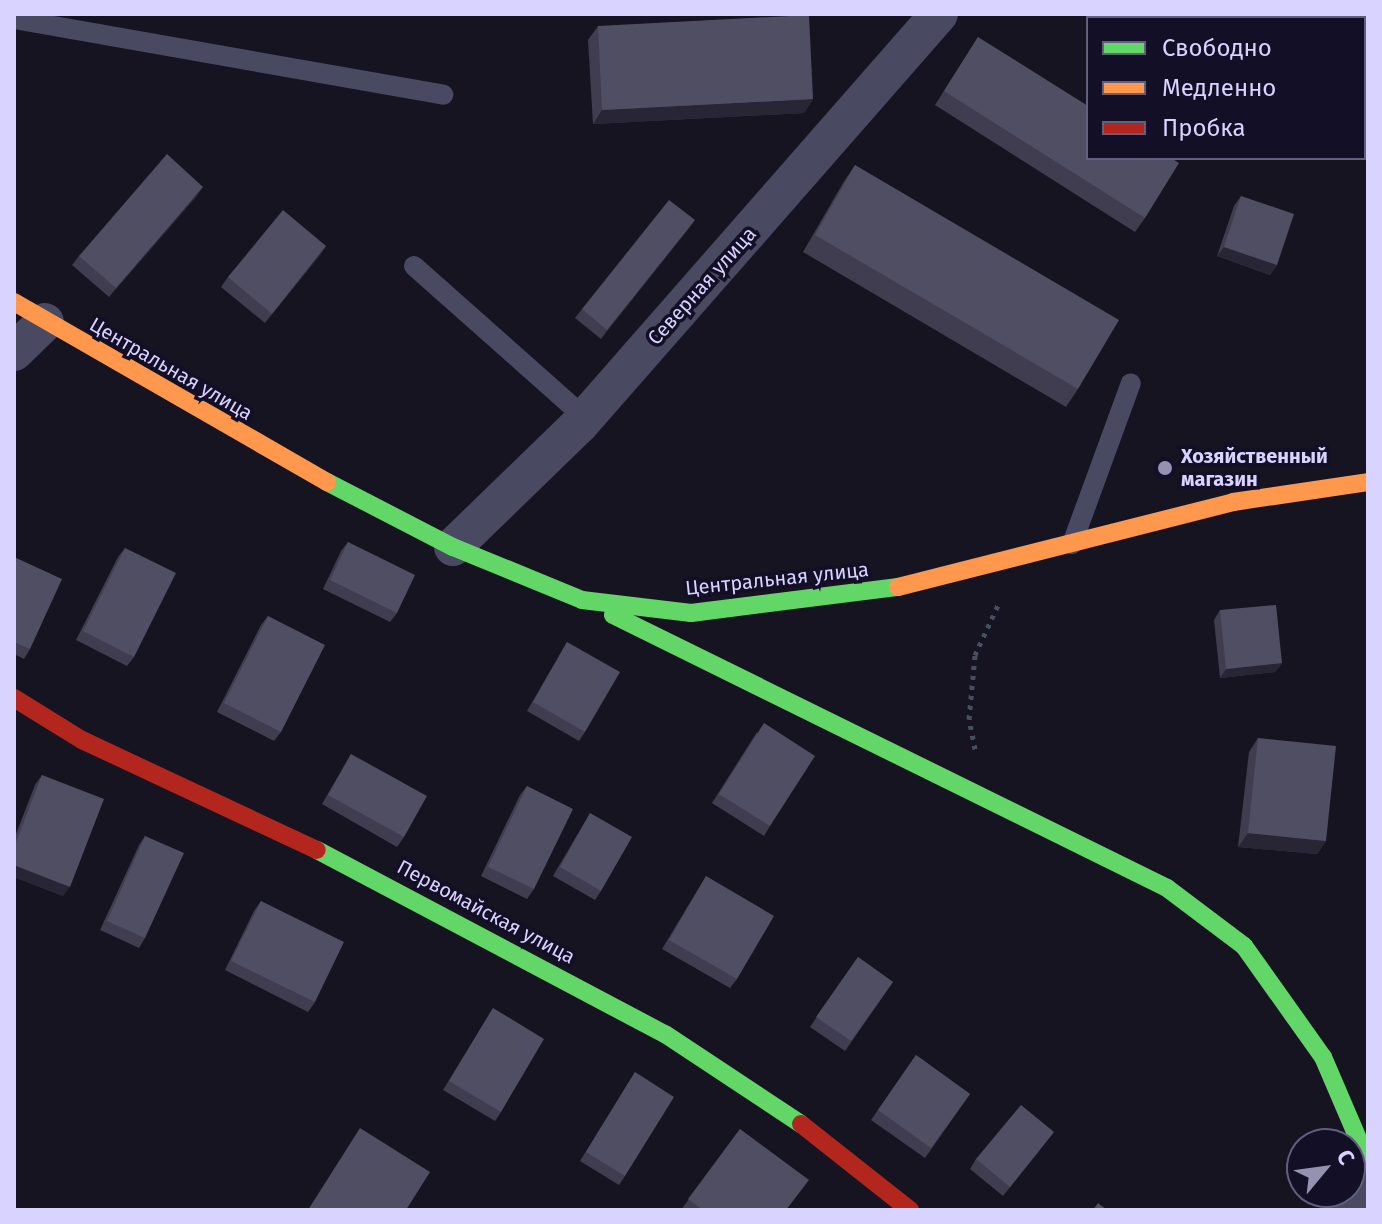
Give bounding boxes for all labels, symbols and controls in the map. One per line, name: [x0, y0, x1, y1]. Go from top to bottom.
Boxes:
legend: [1086, 16, 1366, 160]
text: Свободно: [1162, 34, 1272, 62]
text: Медленно: [1162, 74, 1276, 102]
text: Пробка: [1162, 114, 1246, 142]
street label: Северная улица: [643, 222, 761, 350]
street label: Центральная улица: [85, 313, 257, 425]
place label: Хозяйственный магазин: [1181, 444, 1328, 491]
marker: Хозяйственный магазин: [1156, 459, 1174, 477]
street label: Центральная улица: [684, 557, 870, 601]
street label: Первомайская улица: [393, 855, 579, 969]
north arrow: [1286, 1128, 1366, 1208]
text: С: [1331, 1145, 1361, 1169]

